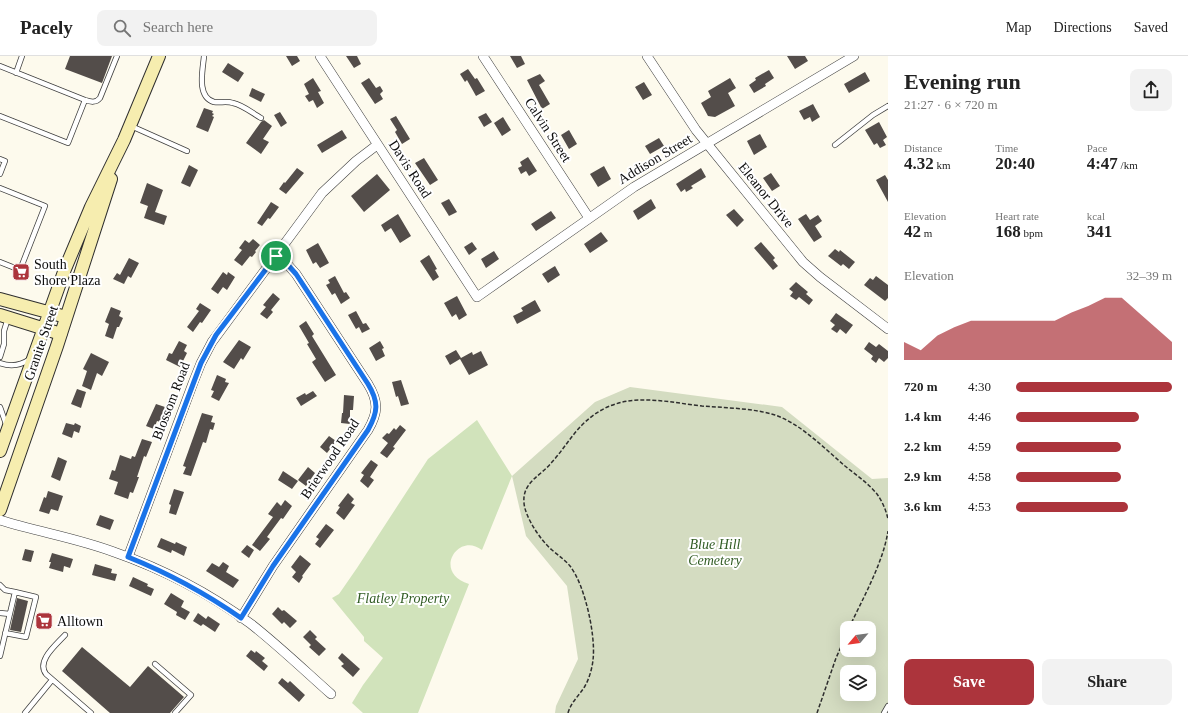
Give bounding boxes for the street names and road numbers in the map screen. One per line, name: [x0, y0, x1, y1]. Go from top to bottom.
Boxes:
street label: Calvin Street: [522, 95, 574, 165]
street label: Addison Street: [615, 131, 695, 187]
street label: Davis Road: [386, 137, 434, 201]
street label: Eleanor Drive: [735, 160, 797, 230]
street label: Granite Street: [21, 304, 61, 382]
street label: Blossom Road: [149, 360, 193, 442]
street label: Brierwood Road: [298, 416, 362, 502]

